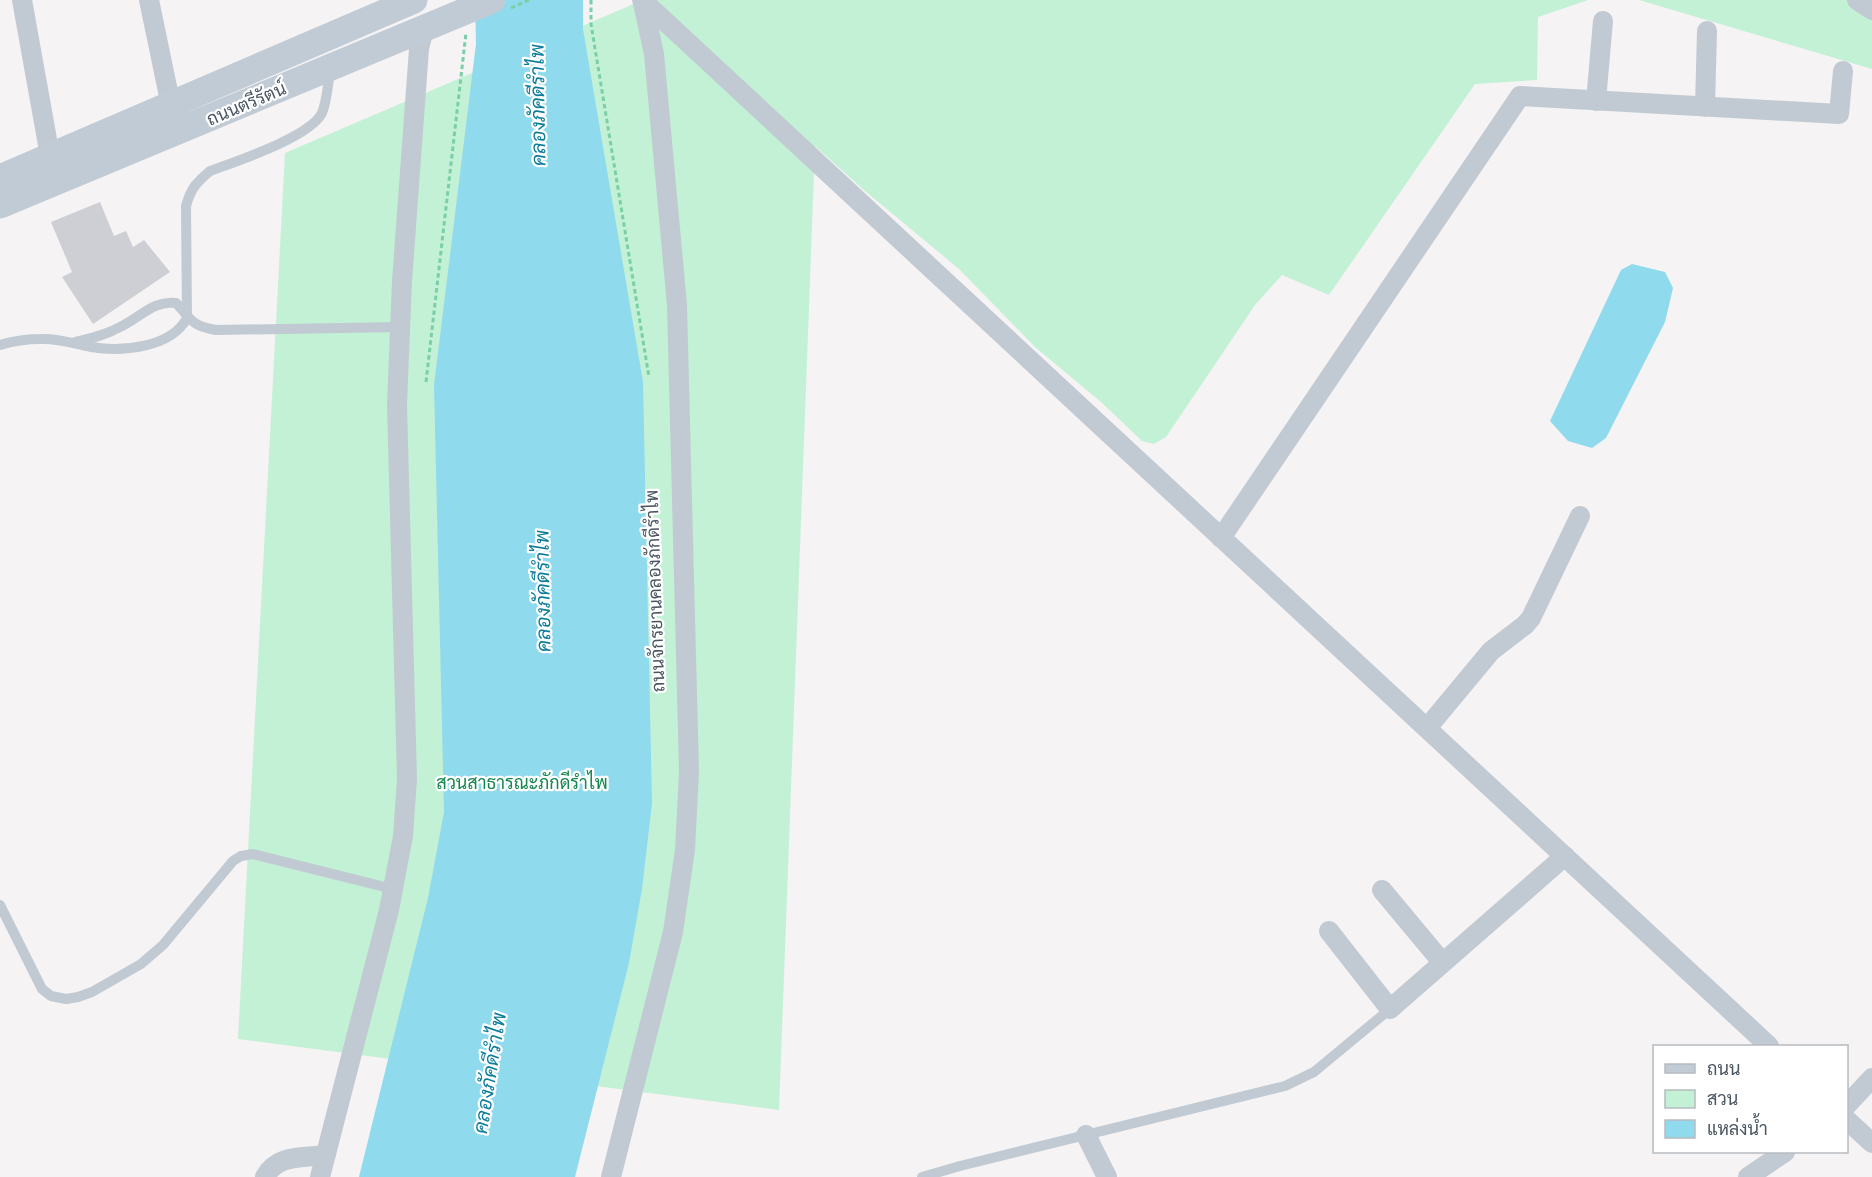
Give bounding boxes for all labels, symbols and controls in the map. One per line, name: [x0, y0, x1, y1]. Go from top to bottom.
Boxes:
water label: คลองภัคดีรำไพ: [522, 43, 552, 166]
street label: ถนนตรีรัตน์: [203, 76, 289, 130]
street label: ถนนจักรยานคลองภักดีรำไพ: [638, 489, 670, 693]
water label: คลองภัคดีรำไพ: [527, 529, 557, 652]
park label: สวนสาธารณะภักดีรำไพ: [436, 770, 608, 794]
water label: คลองภัคดีรำไพ: [466, 1010, 512, 1135]
legend: [1653, 1045, 1848, 1153]
text: ถนน: [1707, 1056, 1740, 1080]
text: สวน: [1707, 1086, 1738, 1110]
text: แหล่งน้ำ: [1707, 1113, 1768, 1140]

